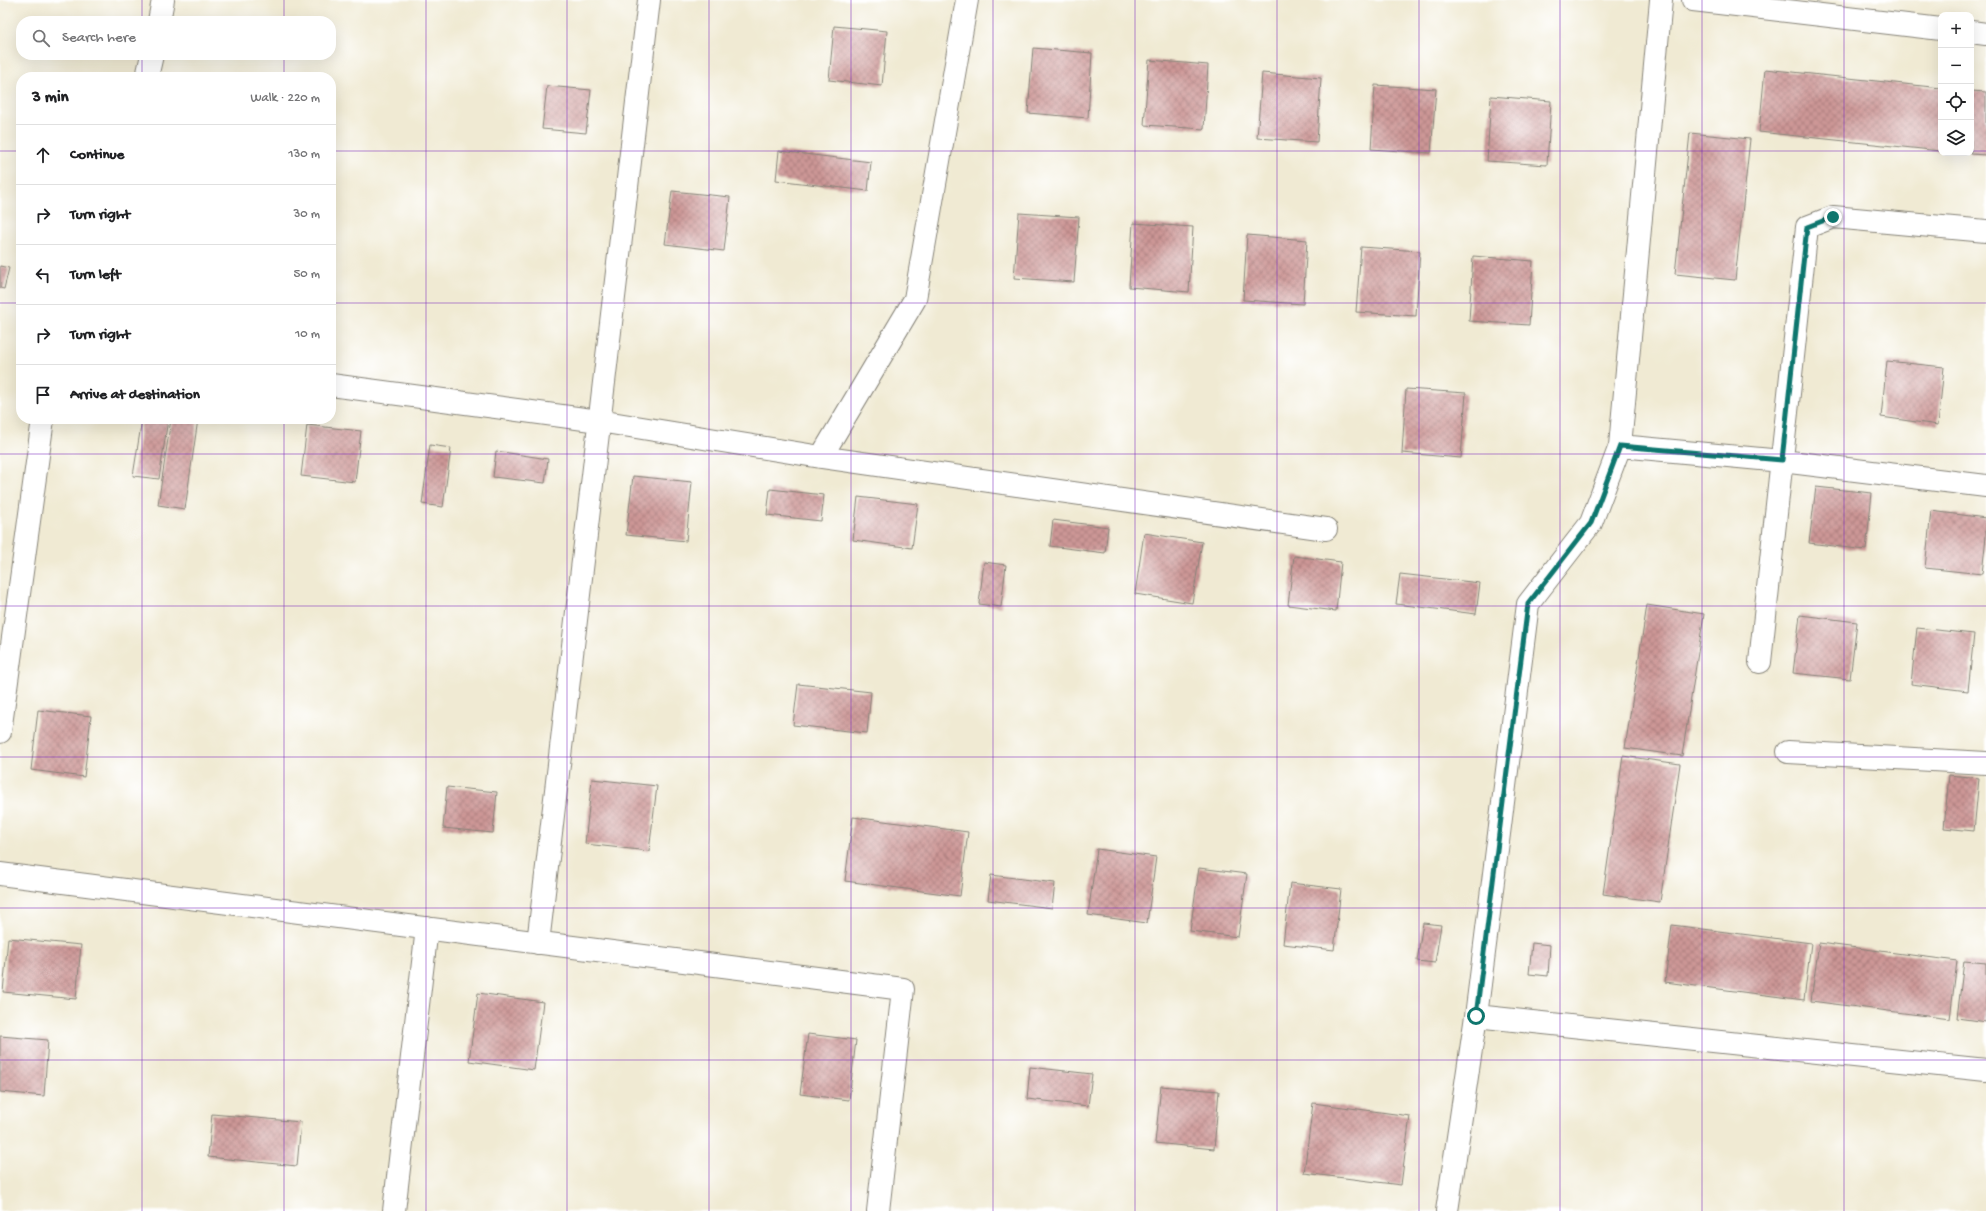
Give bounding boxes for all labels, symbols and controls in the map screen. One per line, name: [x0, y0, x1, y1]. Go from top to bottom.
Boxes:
map controls: [1938, 12, 1974, 156]
button: +: [1938, 12, 1974, 48]
search box: [16, 16, 336, 60]
icon: search: [30, 27, 52, 49]
text: Search here: [62, 29, 136, 47]
button: −: [1938, 48, 1974, 84]
button: locate: [1938, 84, 1974, 120]
text: 3 min: [32, 88, 69, 108]
text: Walk · 220 m: [250, 91, 320, 106]
button: layers: [1938, 120, 1974, 156]
icon: ahead: [32, 144, 54, 166]
text: Continue: [70, 146, 124, 164]
text: 130 m: [288, 147, 320, 162]
icon: right: [32, 204, 54, 226]
text: Turn right: [70, 206, 130, 224]
text: 30 m: [294, 207, 320, 222]
route end: [1824, 208, 1842, 226]
icon: left: [32, 264, 54, 286]
text: Turn left: [70, 266, 121, 284]
text: 50 m: [293, 267, 320, 282]
icon: right: [32, 324, 54, 346]
text: Turn right: [70, 326, 130, 344]
text: 10 m: [295, 327, 320, 342]
icon: arrive: [32, 384, 54, 406]
text: Arrive at destination: [70, 386, 200, 404]
route start: [1467, 1007, 1485, 1025]

